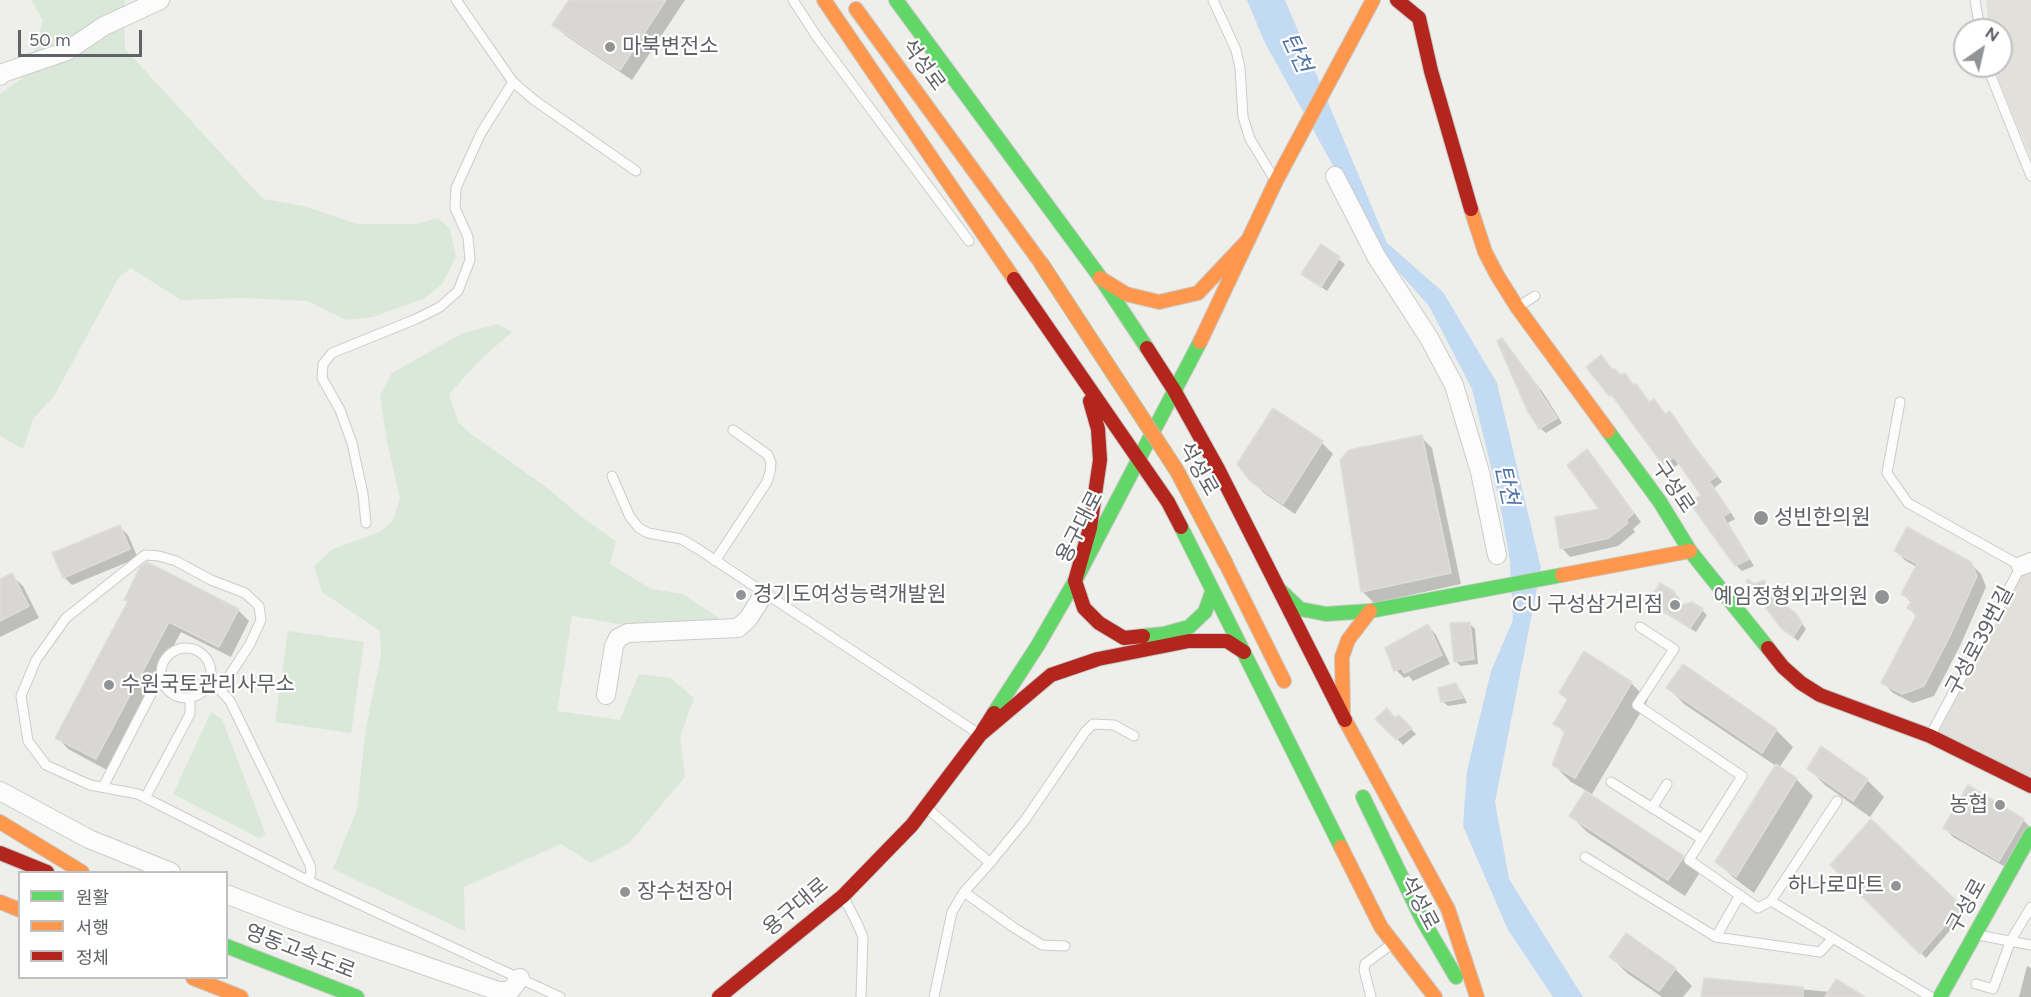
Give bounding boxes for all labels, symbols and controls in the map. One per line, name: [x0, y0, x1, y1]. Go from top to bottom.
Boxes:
scale bar: [21, 18, 146, 56]
north arrow: [1953, 18, 2013, 78]
text: N: [1982, 23, 2003, 46]
text: 50 m: [29, 29, 71, 51]
water label: 탄천: [1275, 29, 1317, 77]
place label: 마북변전소: [622, 34, 719, 60]
street label: 석성로: [896, 34, 950, 96]
marker: 마북변전소: [603, 40, 617, 54]
street label: 석성로: [1173, 438, 1223, 500]
street label: 구성로: [1646, 456, 1700, 518]
water label: 탄천: [1489, 462, 1523, 508]
street label: 용구대로: [1051, 487, 1109, 567]
place label: 성빈한의원: [1774, 505, 1871, 531]
marker: 성빈한의원: [1752, 509, 1770, 527]
place label: 경기도여성능력개발원: [753, 582, 946, 608]
street label: 구성로39번길: [1941, 582, 2019, 700]
place label: 예임정형외과의원: [1713, 584, 1868, 610]
marker: 경기도여성능력개발원: [734, 588, 748, 602]
marker: 예임정형외과의원: [1873, 588, 1891, 606]
place label: CU 구성삼거리점: [1512, 592, 1663, 618]
marker: CU 구성삼거리점: [1668, 598, 1682, 612]
place label: 수원국토관리사무소: [121, 672, 295, 698]
marker: 수원국토관리사무소: [102, 678, 116, 692]
place label: 농협: [1949, 792, 1988, 818]
marker: 농협: [1993, 798, 2007, 812]
legend: [18, 871, 228, 979]
street label: 석성로: [1394, 871, 1444, 935]
street label: 용구대로: [758, 873, 834, 941]
place label: 하나로마트: [1787, 873, 1884, 899]
street label: 구성로: [1942, 875, 1992, 937]
place label: 장수천장어: [637, 879, 734, 905]
marker: 하나로마트: [1889, 879, 1903, 893]
marker: 장수천장어: [618, 885, 632, 899]
text: 원활: [76, 887, 109, 909]
text: 서행: [76, 917, 109, 939]
street label: 영동고속도로: [241, 919, 359, 985]
text: 정체: [76, 947, 109, 969]

